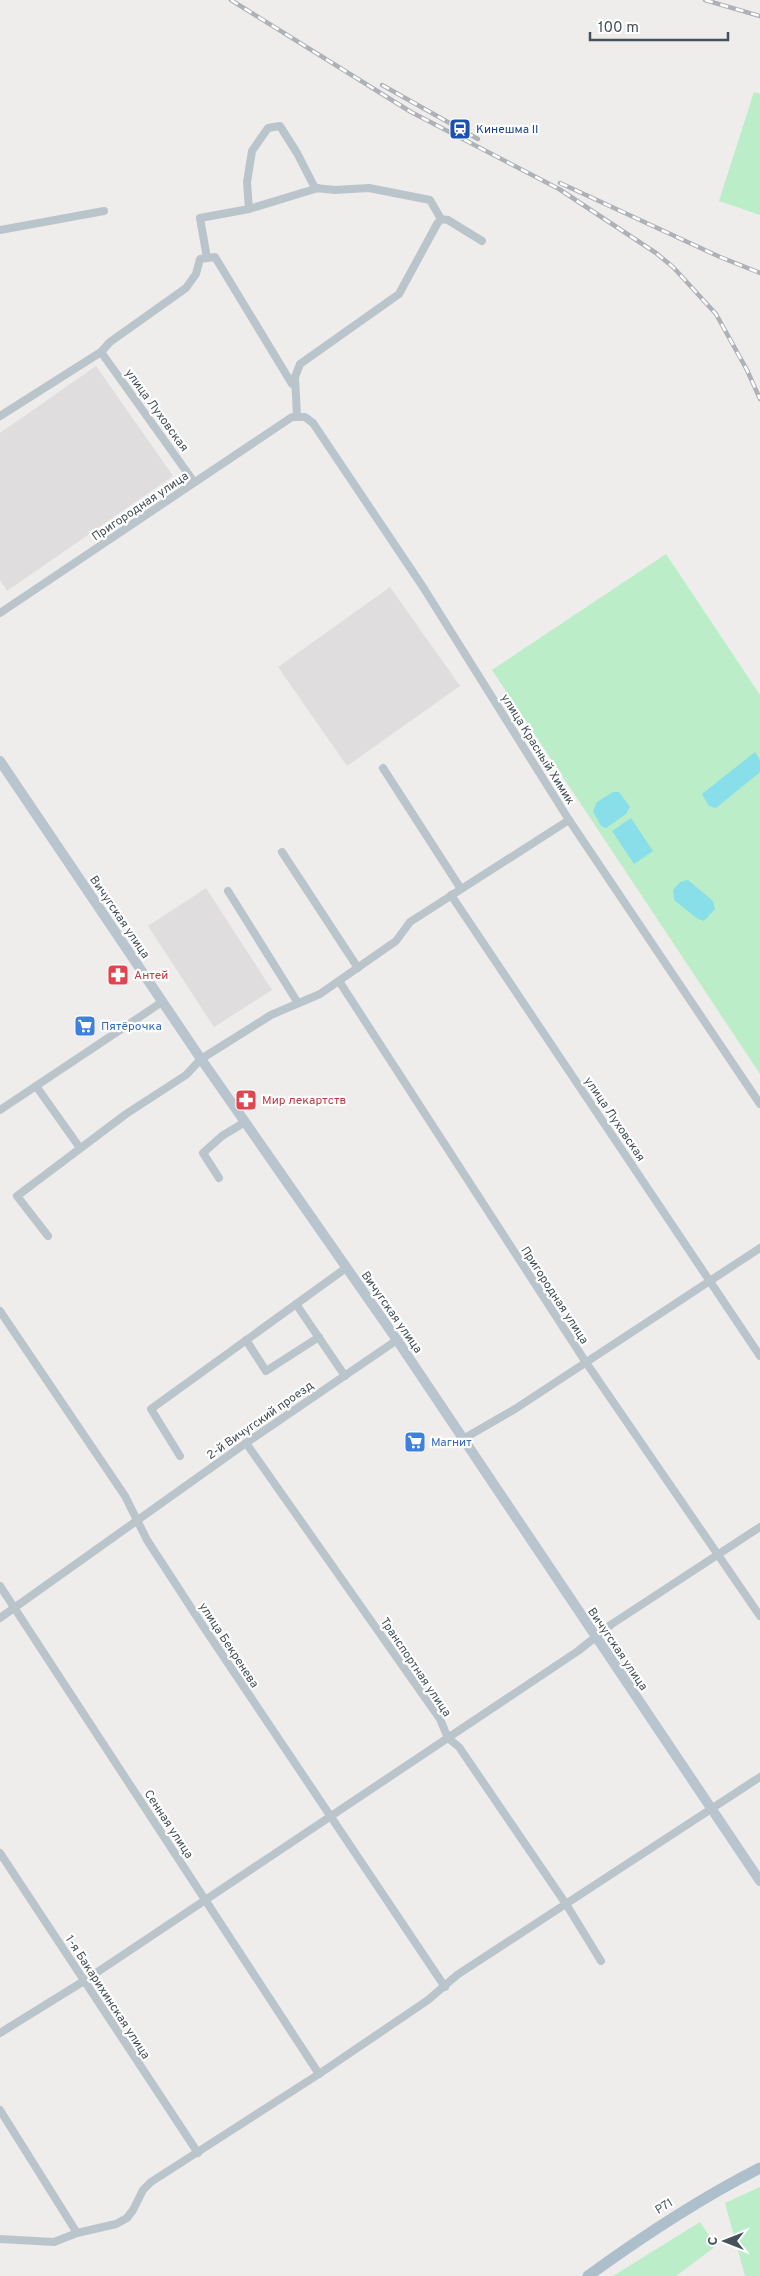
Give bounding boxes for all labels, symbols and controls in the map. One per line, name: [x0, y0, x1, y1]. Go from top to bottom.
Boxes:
scale bar: [590, 10, 728, 42]
text: 100 m: [598, 19, 639, 38]
station icon: Кинешма II: [448, 117, 472, 141]
place label: Кинешма II: [476, 122, 539, 138]
street label: улица Луховская: [121, 366, 192, 455]
street label: Пригородная улица: [89, 469, 192, 545]
street label: улица Красный Химик: [497, 691, 578, 808]
street label: Вичугская улица: [85, 873, 153, 962]
pharmacy icon: Антей: [106, 963, 130, 987]
place label: Антей: [134, 968, 168, 984]
supermarket icon: Пятёрочка: [73, 1014, 97, 1038]
place label: Пятёрочка: [101, 1019, 162, 1035]
street label: улица Луховская: [580, 1074, 648, 1165]
pharmacy icon: Мир лекартств: [234, 1088, 258, 1112]
place label: Мир лекартств: [262, 1093, 346, 1109]
street label: Пригородная улица: [517, 1244, 592, 1347]
street label: Вичугская улица: [357, 1268, 425, 1357]
street label: 2-й Вичугский проезд: [204, 1378, 317, 1464]
supermarket icon: Магнит: [403, 1430, 427, 1454]
place label: Магнит: [431, 1435, 472, 1451]
street label: улица Бекренева: [195, 1600, 262, 1691]
street label: Вичугская улица: [583, 1605, 651, 1694]
street label: Транспортная улица: [376, 1615, 454, 1720]
street label: Сенная улица: [140, 1787, 196, 1862]
street label: 1-я Бакарихинская улица: [61, 1933, 153, 2063]
street label: Р71: [653, 2195, 677, 2218]
north arrow: [700, 2216, 750, 2266]
text: С: [705, 2236, 722, 2245]

